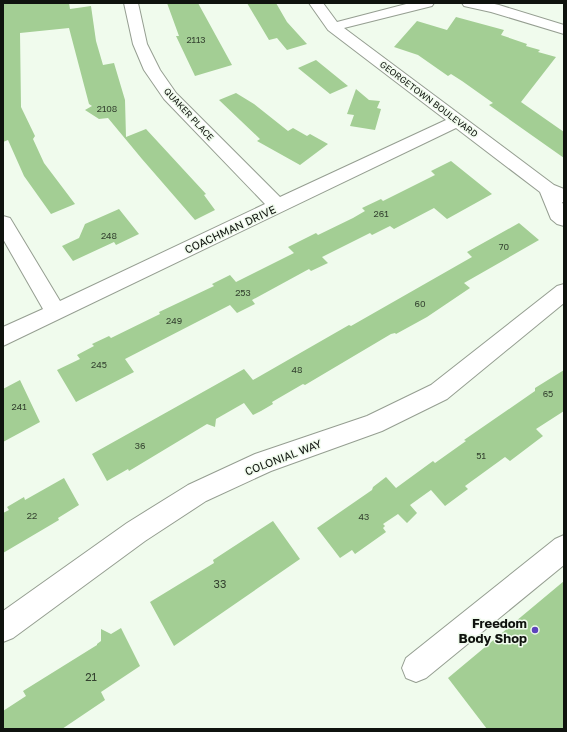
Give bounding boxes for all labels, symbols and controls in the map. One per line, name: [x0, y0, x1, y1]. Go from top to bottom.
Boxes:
house number: 2113: [186, 34, 206, 45]
street label: GEORGETOWN BOULEVARD: [378, 59, 480, 139]
street label: QUAKER PLACE: [162, 85, 216, 143]
house number: 2108: [97, 103, 117, 114]
street label: COACHMAN DRIVE: [182, 202, 278, 256]
house number: 261: [373, 208, 389, 219]
house number: 248: [101, 230, 117, 241]
house number: 70: [499, 241, 510, 252]
house number: 253: [235, 287, 251, 298]
house number: 60: [414, 298, 426, 309]
house number: 249: [166, 315, 182, 326]
house number: 245: [91, 359, 107, 370]
house number: 48: [292, 364, 302, 375]
house number: 65: [543, 388, 553, 399]
house number: 241: [11, 401, 27, 412]
street label: COLONIAL WAY: [243, 436, 323, 478]
house number: 36: [135, 440, 145, 451]
house number: 51: [476, 450, 486, 461]
house number: 22: [27, 510, 37, 521]
house number: 43: [359, 511, 369, 522]
house number: 33: [214, 577, 226, 590]
place label: Freedom Body Shop: [459, 615, 527, 646]
marker: Freedom Body Shop: [530, 625, 540, 635]
house number: 21: [85, 670, 97, 683]

